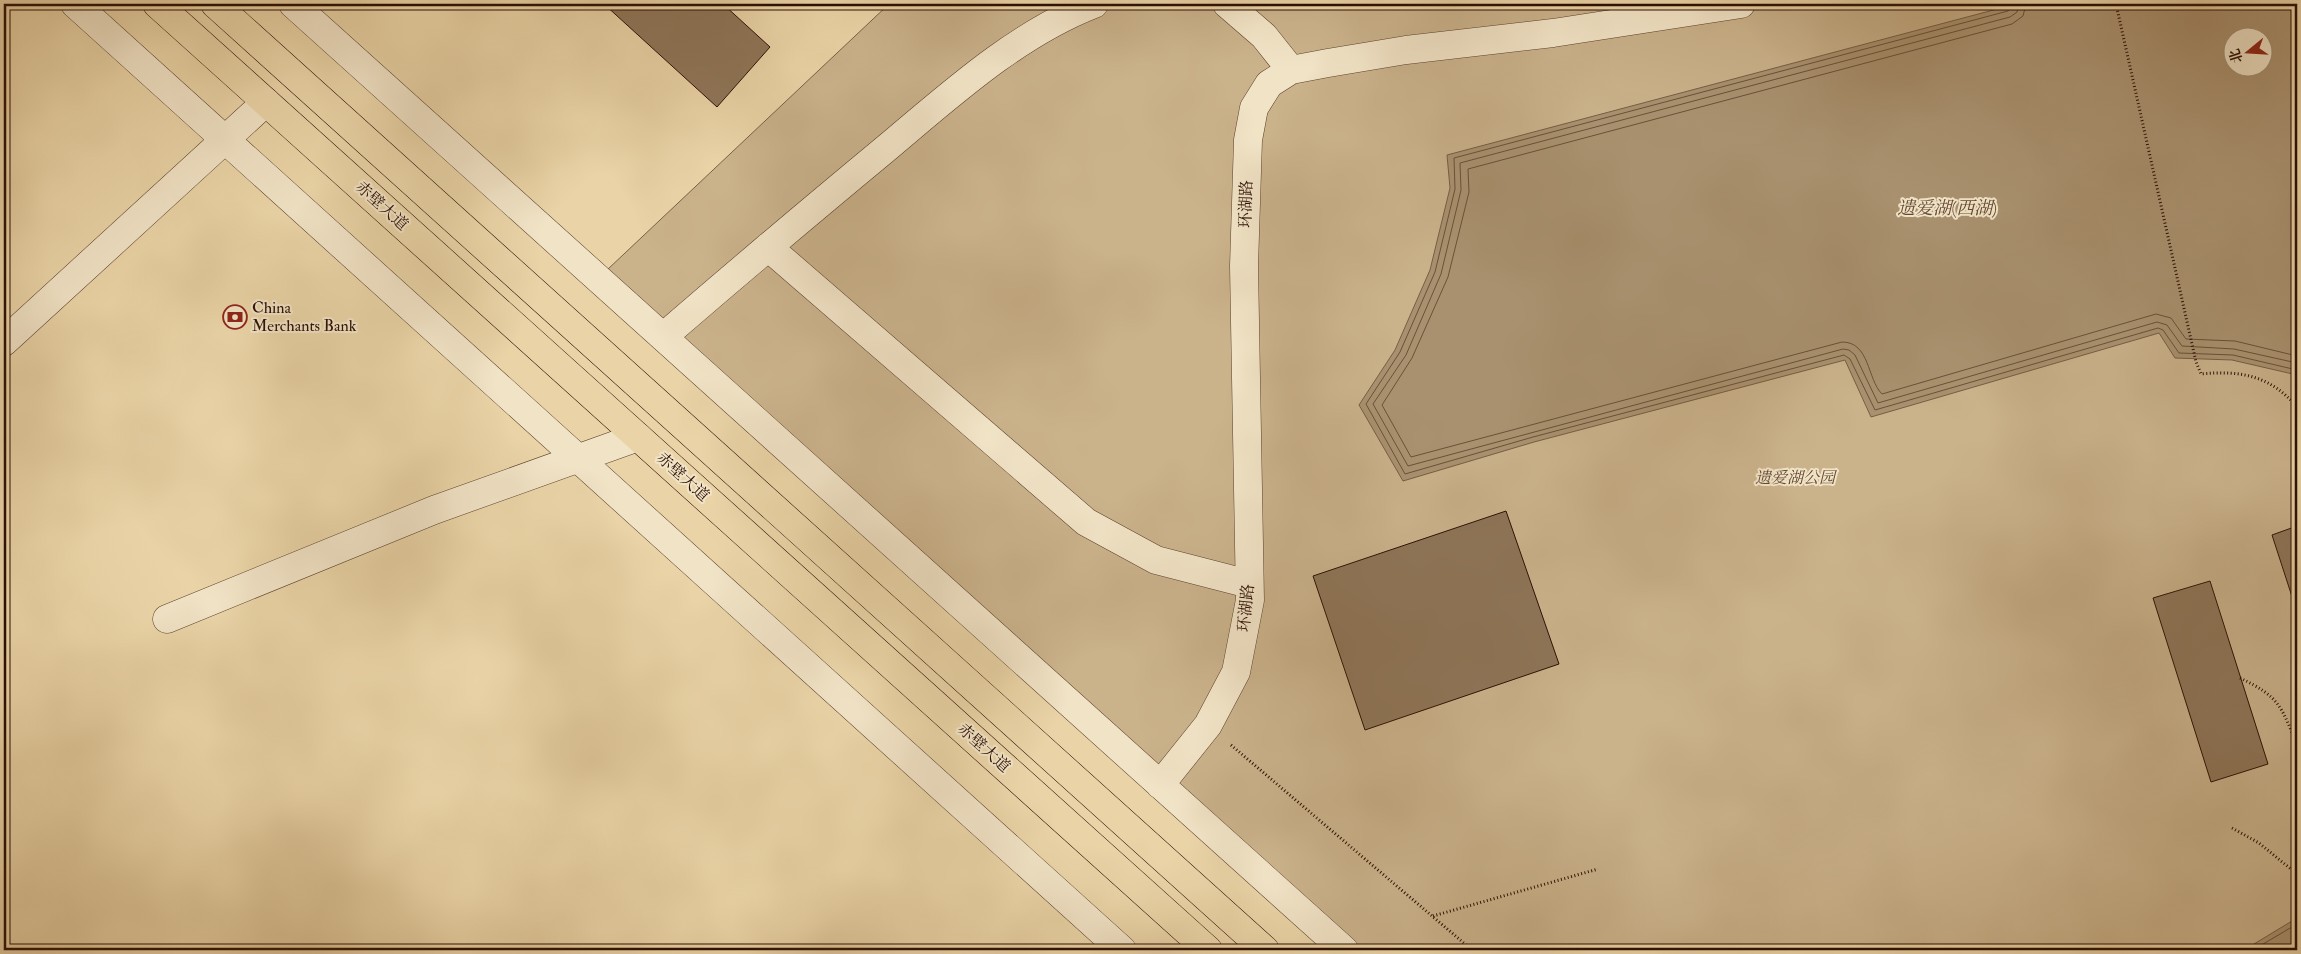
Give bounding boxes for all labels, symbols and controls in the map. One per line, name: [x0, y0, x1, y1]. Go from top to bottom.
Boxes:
north arrow: [2224, 28, 2274, 78]
text: 北: [2226, 47, 2246, 65]
street label: 赤壁大道: [352, 177, 412, 235]
street label: 环湖路: [1235, 180, 1257, 228]
water label: 遗爱湖(西湖): [1897, 197, 1997, 220]
place label: China Merchants Bank: [252, 298, 357, 336]
bank icon: China Merchants Bank: [222, 304, 248, 330]
street label: 赤壁大道: [653, 448, 713, 506]
park label: 遗爱湖公园: [1755, 468, 1838, 488]
street label: 环湖路: [1234, 583, 1258, 633]
street label: 赤壁大道: [954, 719, 1014, 777]

